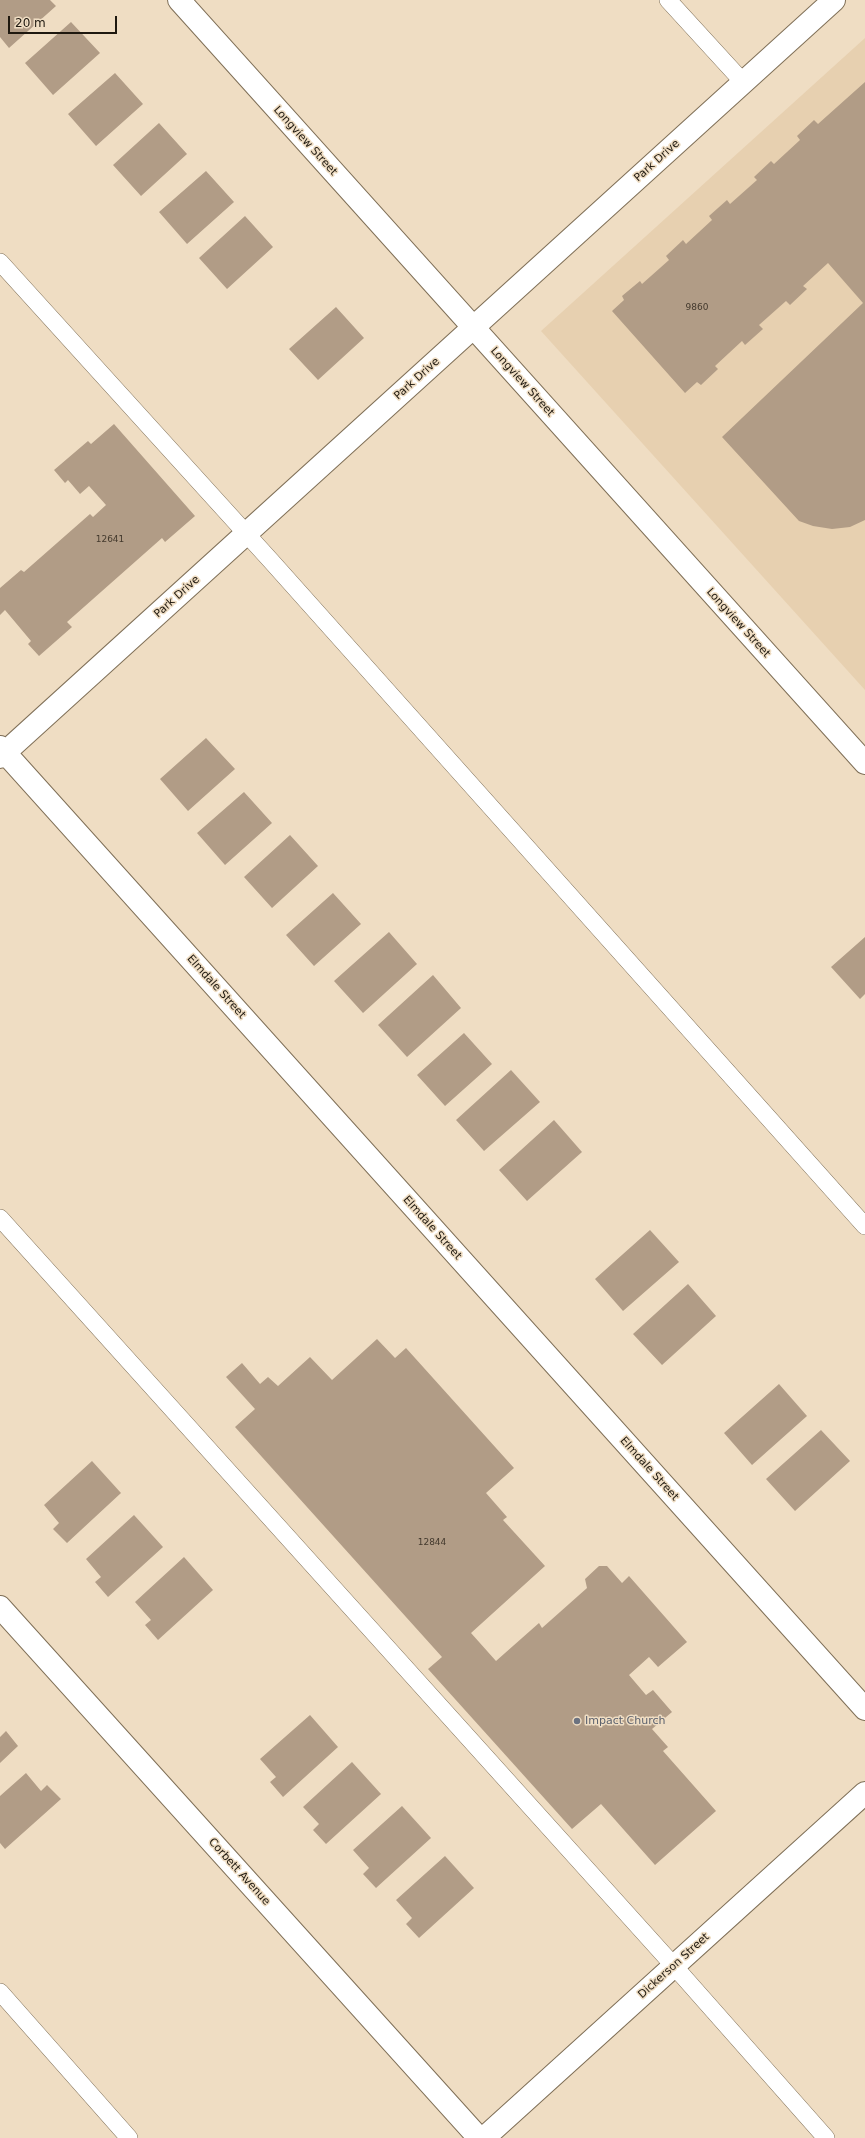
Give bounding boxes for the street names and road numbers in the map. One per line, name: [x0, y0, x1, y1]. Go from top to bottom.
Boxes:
street label: Longview Street: [270, 104, 340, 178]
street label: Park Drive: [632, 137, 682, 185]
street label: Longview Street: [487, 345, 557, 419]
street label: Park Drive: [392, 355, 442, 403]
street label: Park Drive: [152, 573, 202, 621]
street label: Longview Street: [703, 586, 773, 660]
street label: Elmdale Street: [184, 952, 248, 1022]
street label: Elmdale Street: [400, 1193, 464, 1263]
street label: Elmdale Street: [617, 1434, 681, 1504]
street label: Corbett Avenue: [205, 1836, 273, 1908]
street label: Dickerson Street: [636, 1931, 712, 2001]

